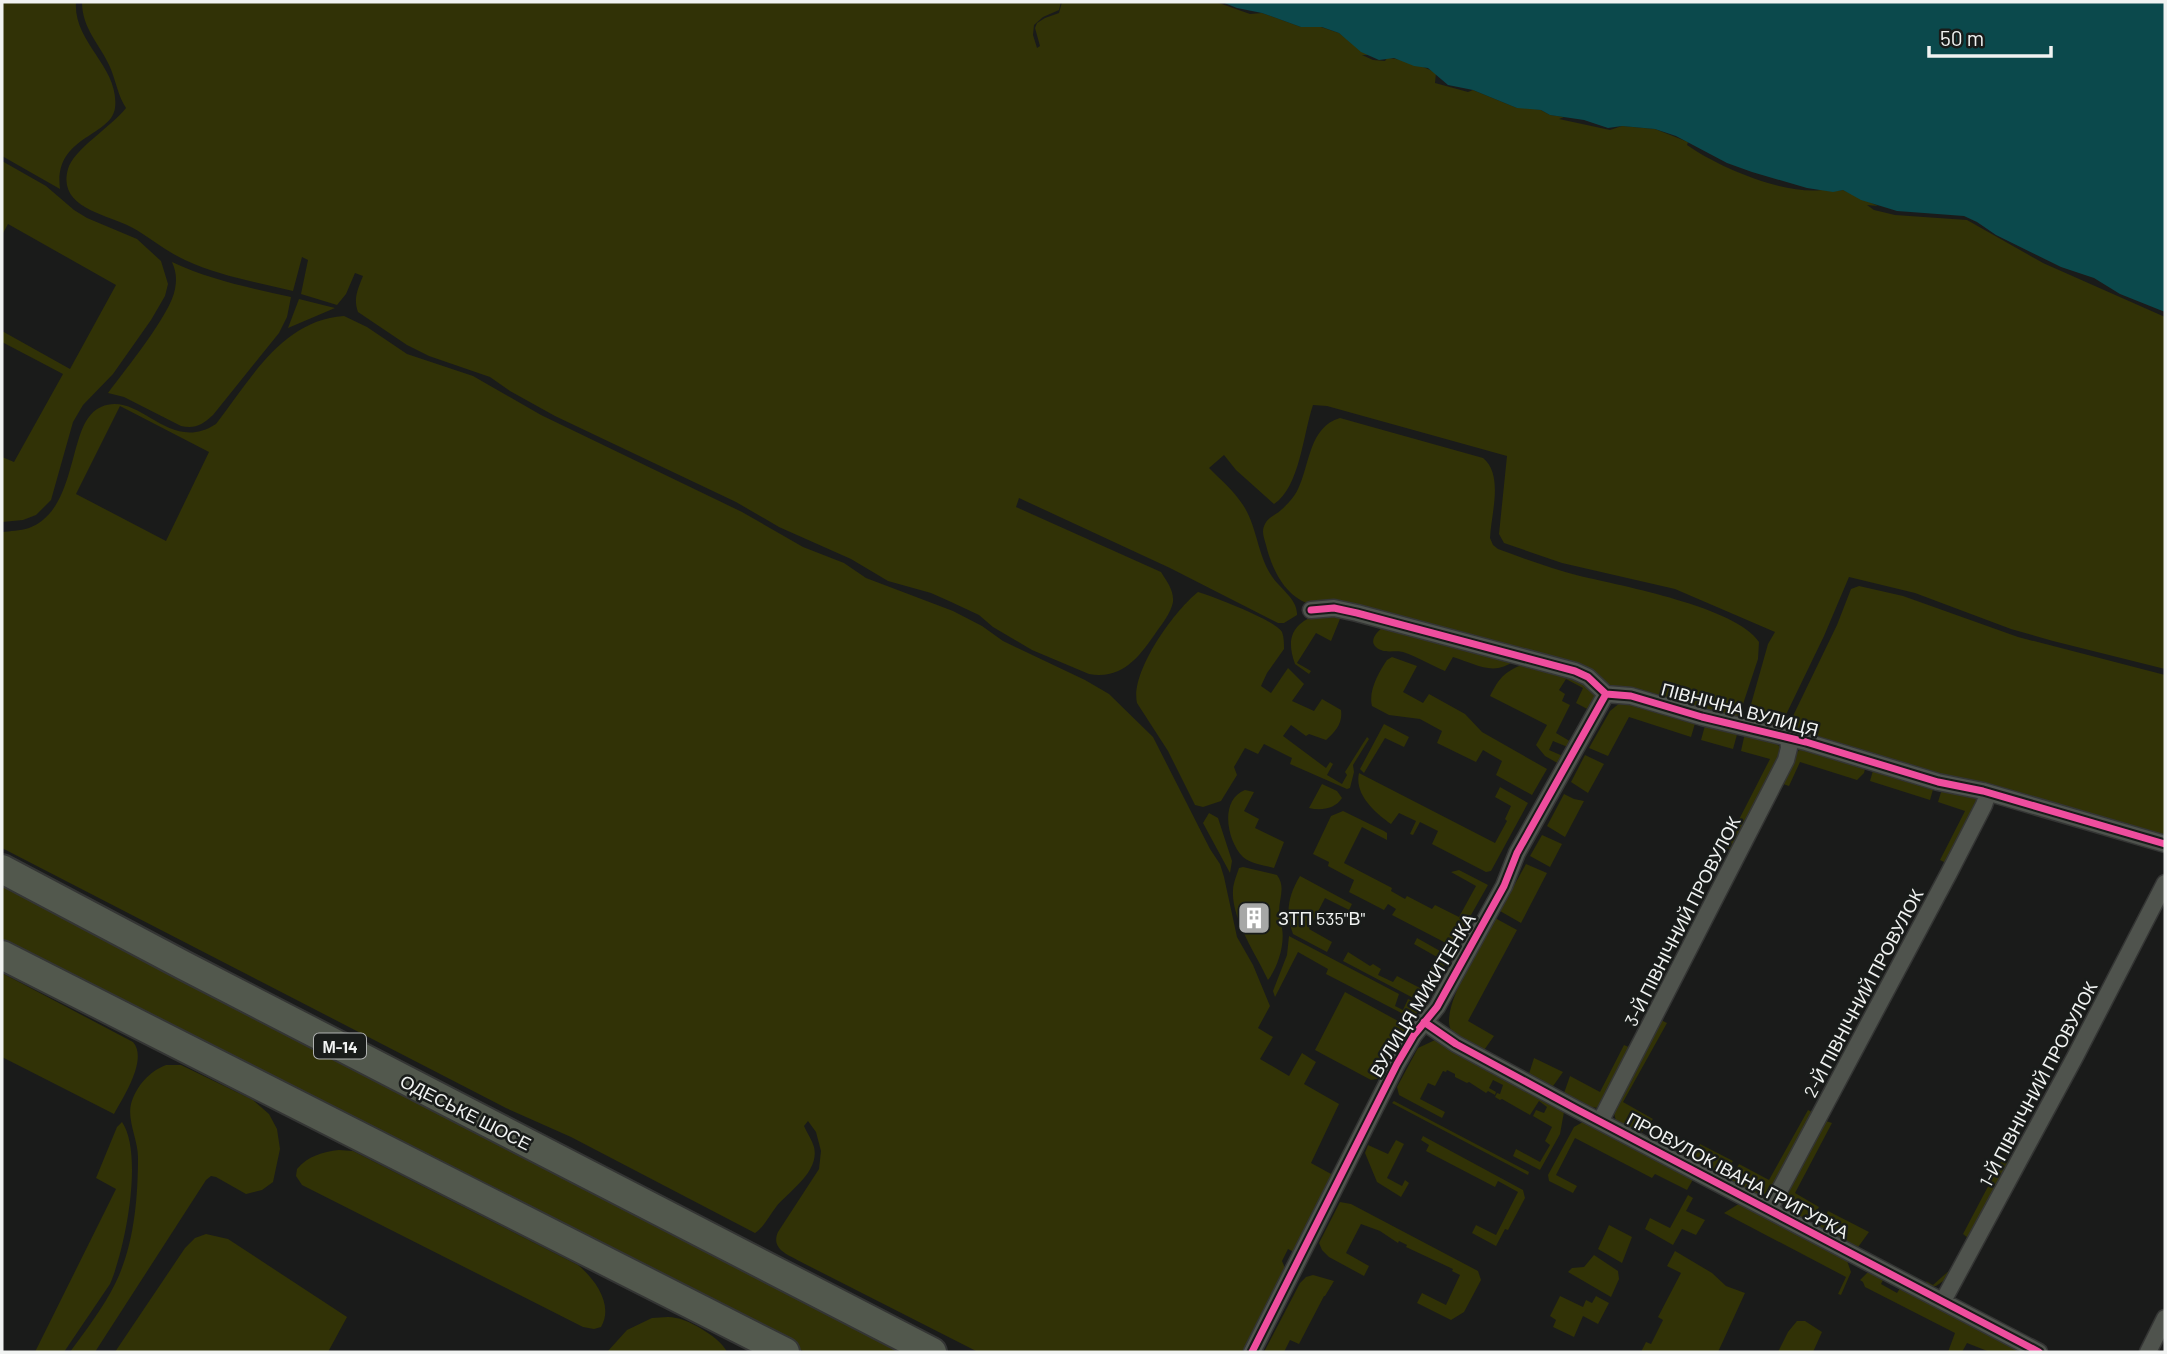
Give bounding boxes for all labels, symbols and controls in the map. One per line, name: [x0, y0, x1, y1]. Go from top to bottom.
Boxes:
scale bar: [1929, 14, 2052, 58]
text: 50 m: [1940, 25, 1984, 50]
street label: ПІВНІЧНА ВУЛИЦЯ: [1659, 677, 1821, 741]
street label: 3-Й ПІВНІЧНИЙ ПРОВУЛОК: [1619, 812, 1745, 1030]
street label: 2-Й ПІВНІЧНИЙ ПРОВУЛОК: [1799, 885, 1928, 1101]
building icon: ЗТП 535"В": [1235, 899, 1273, 937]
place label: ЗТП 535"В": [1278, 907, 1366, 929]
street label: ВУЛИЦЯ МИКИТЕНКА: [1364, 909, 1480, 1081]
street label: 1-Й ПІВНІЧНИЙ ПРОВУЛОК: [1974, 977, 2102, 1190]
road number: М-14: [314, 1034, 366, 1058]
street label: ОДЕСЬКЕ ШОСЕ: [397, 1069, 535, 1155]
street label: ПРОВУЛОК ІВАНА ГРИГУРКА: [1623, 1107, 1853, 1243]

